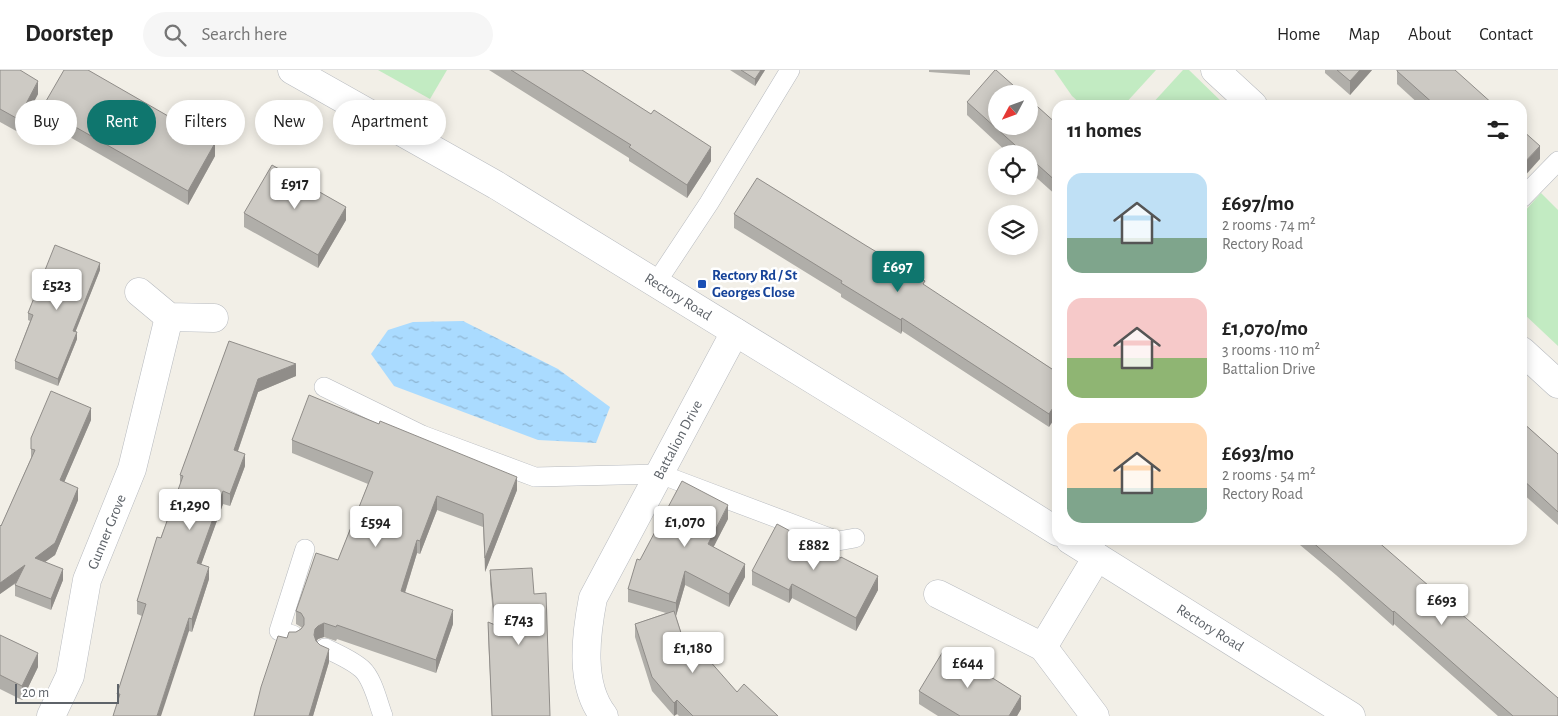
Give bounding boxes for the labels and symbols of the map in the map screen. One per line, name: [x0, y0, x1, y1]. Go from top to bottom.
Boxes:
north arrow: [988, 85, 1038, 135]
pin: £917: [265, 168, 325, 210]
pin: £697: [868, 250, 928, 293]
pin: £523: [27, 268, 87, 311]
place label: Rectory Rd / St Georges Close: [712, 268, 797, 300]
street label: Rectory Road: [642, 270, 714, 324]
marker: Rectory Rd / St Georges Close: [696, 278, 708, 290]
street label: Battalion Drive: [651, 398, 705, 482]
pin: £1,290: [149, 488, 231, 531]
street label: Gunner Grove: [85, 492, 129, 572]
pin: £594: [346, 506, 406, 548]
pin: £1,070: [644, 506, 726, 548]
pin: £882: [784, 528, 844, 571]
pin: £693: [1412, 584, 1472, 626]
street label: Rectory Road: [1174, 601, 1246, 655]
pin: £743: [489, 604, 549, 646]
pin: £1,180: [652, 632, 734, 674]
pin: £644: [938, 646, 998, 689]
scale bar: [15, 681, 119, 704]

